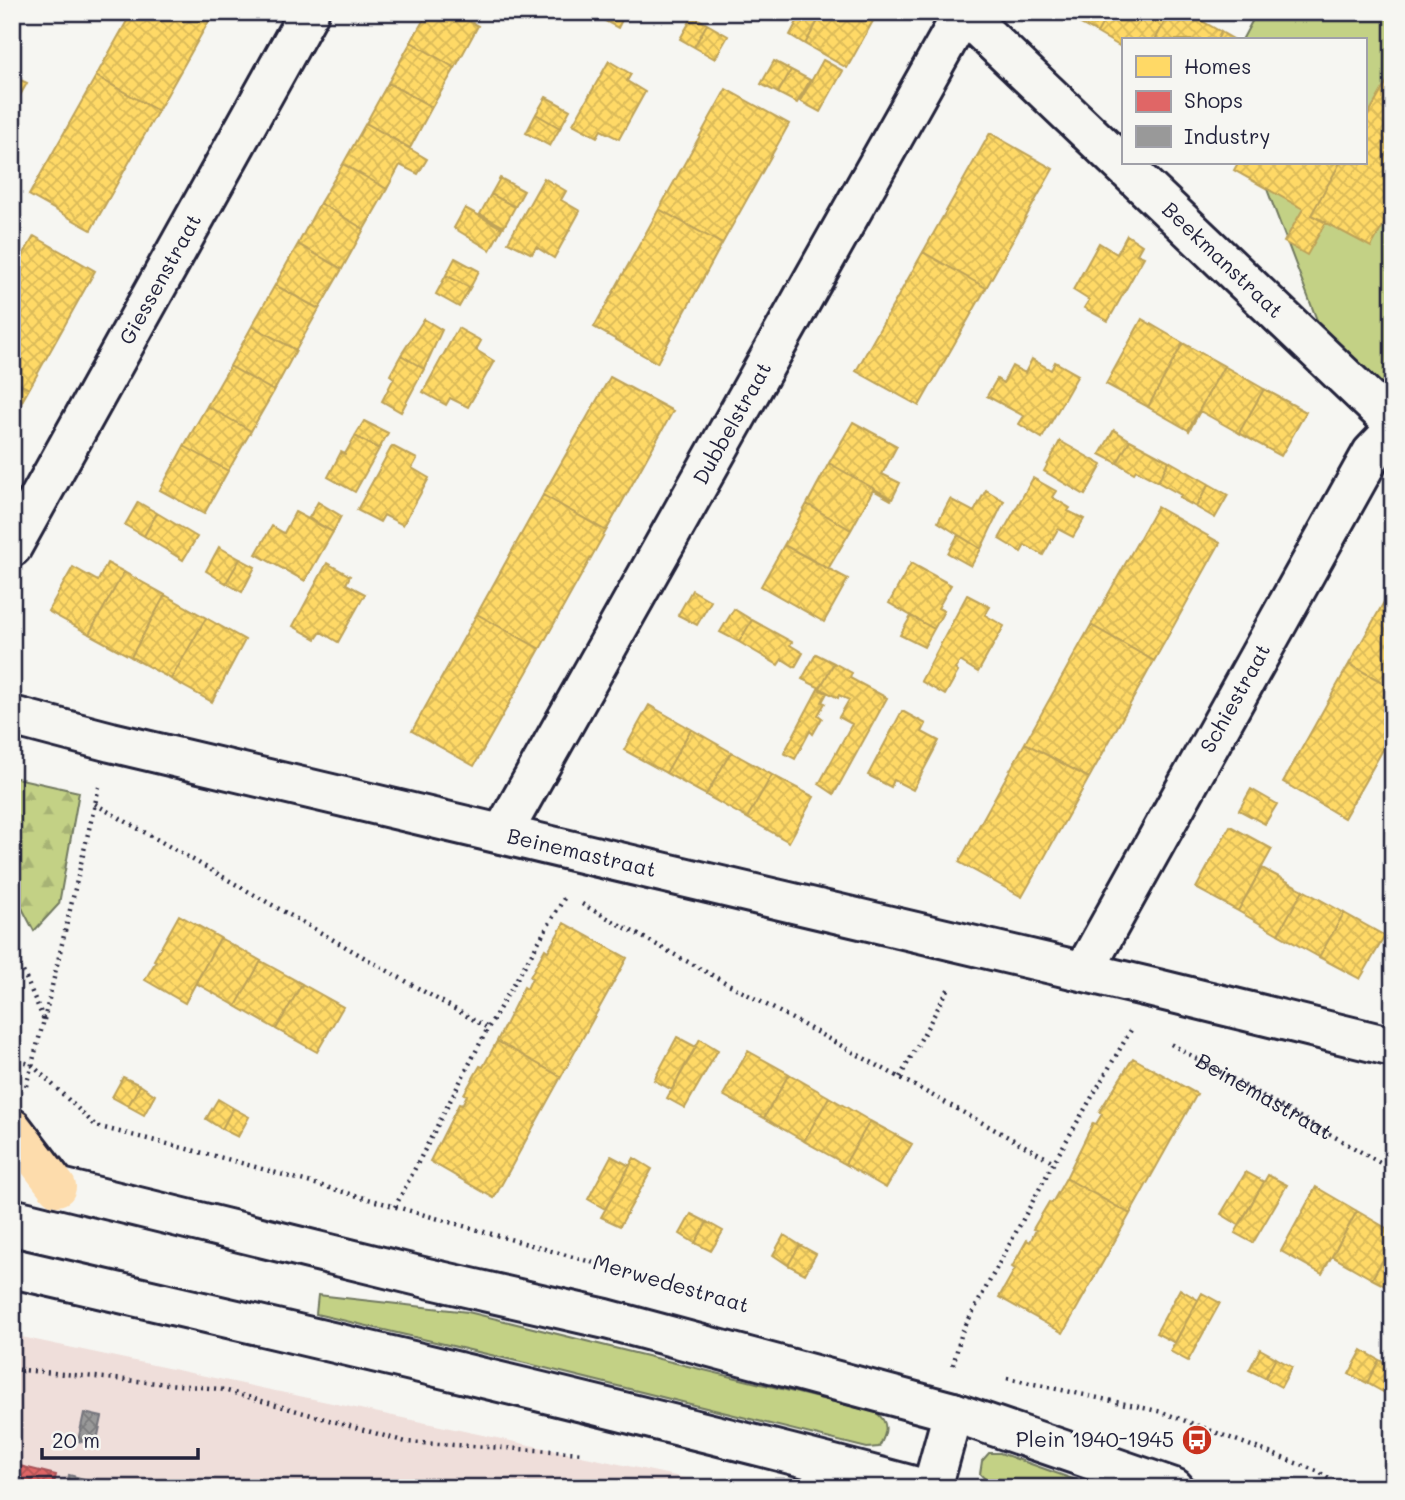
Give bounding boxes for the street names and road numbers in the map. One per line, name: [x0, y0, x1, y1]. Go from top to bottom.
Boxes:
street label: Beekmanstraat: [1157, 195, 1290, 323]
street label: Giessenstraat: [112, 209, 206, 349]
street label: Dubbelstraat: [686, 356, 776, 489]
street label: Schiestraat: [1193, 638, 1275, 757]
street label: Beinemastraat: [505, 821, 659, 882]
street label: Beinemastraat: [1192, 1046, 1338, 1145]
street label: Merwedestraat: [590, 1247, 753, 1318]

